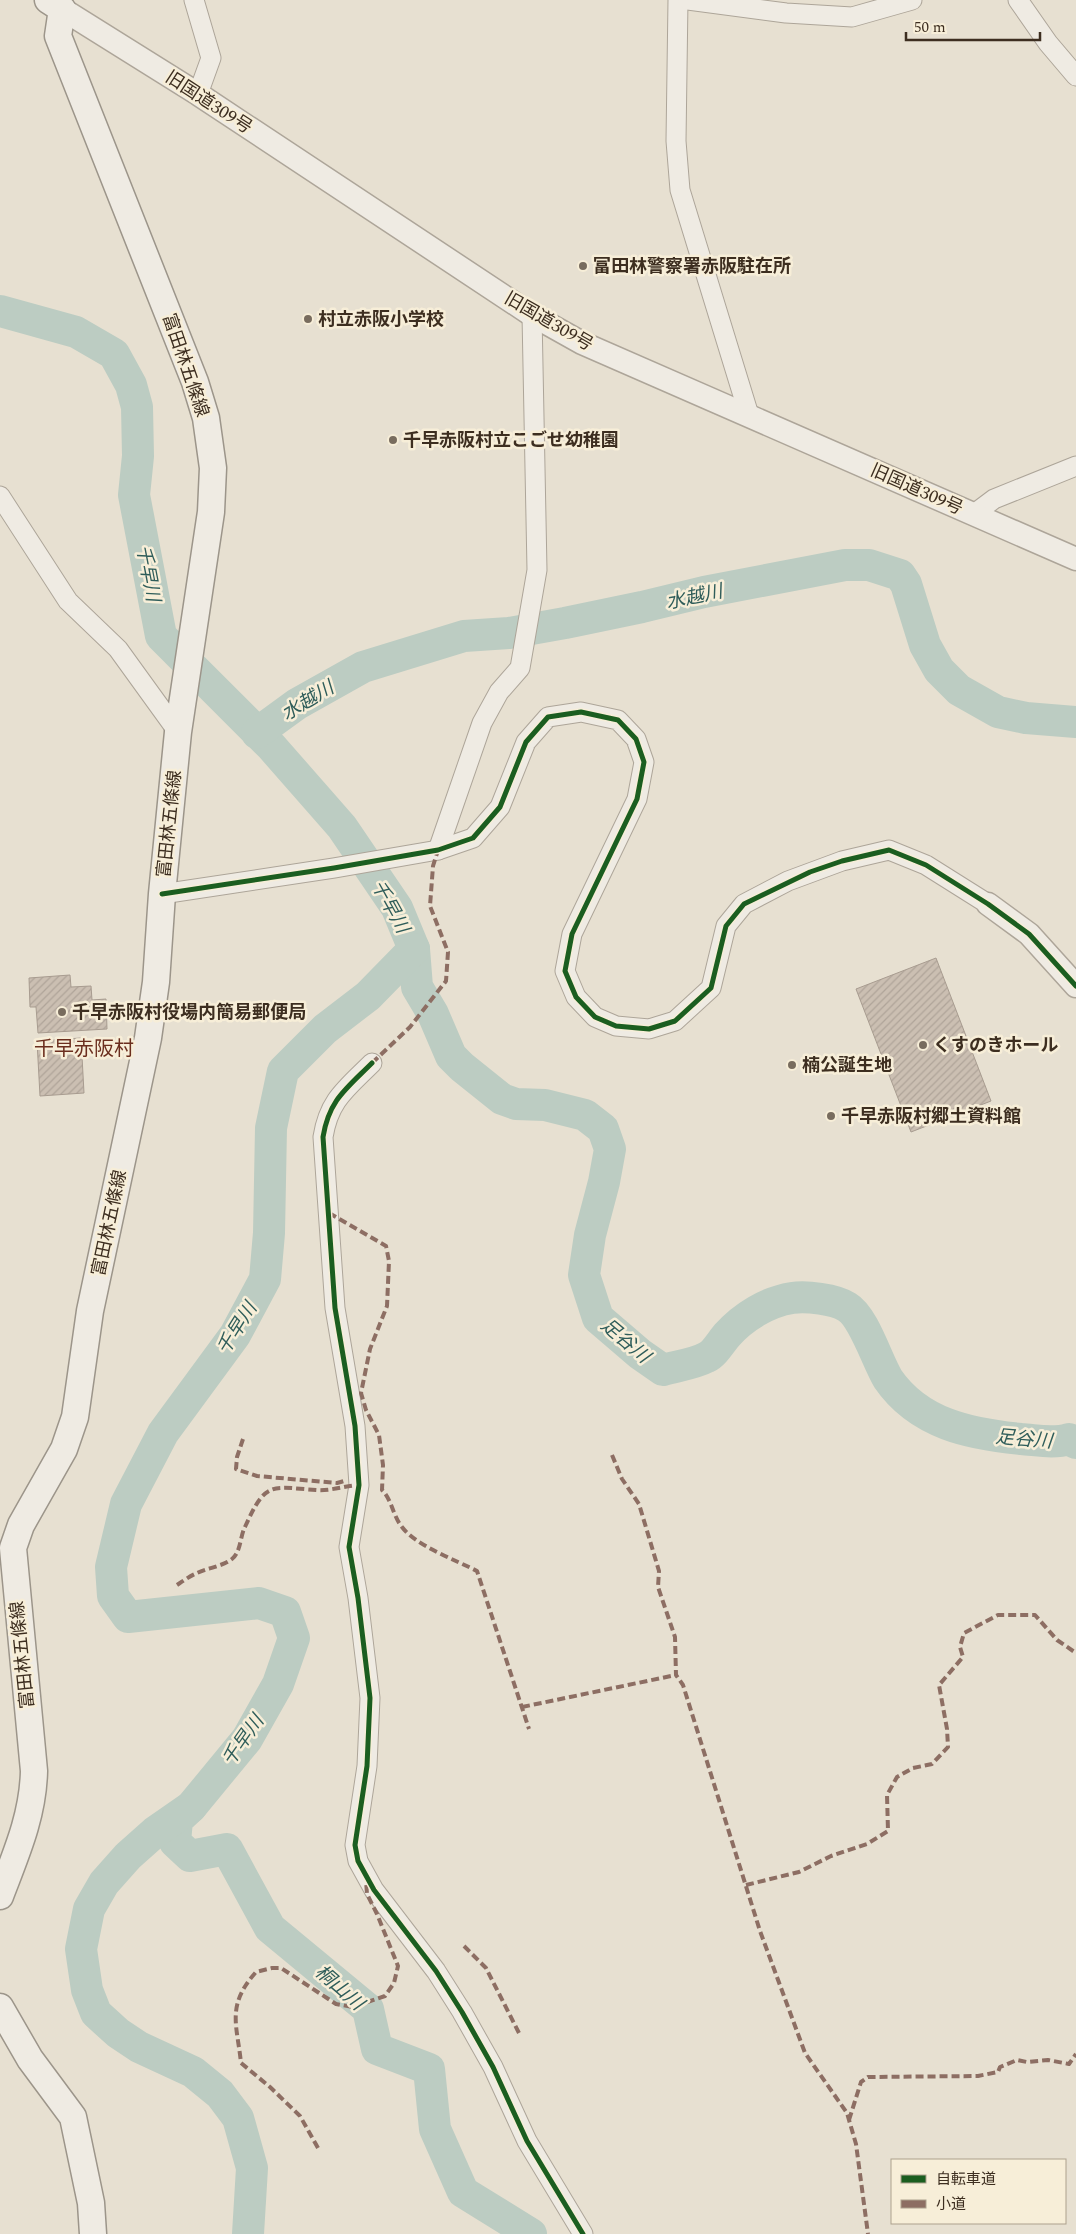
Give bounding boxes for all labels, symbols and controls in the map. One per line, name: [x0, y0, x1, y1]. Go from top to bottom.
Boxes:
scale bar: [906, 10, 1040, 42]
text: 50 m: [914, 16, 946, 39]
street label: 旧国道309号: [160, 64, 258, 141]
place label: 富田林警察署赤阪駐在所: [593, 253, 791, 280]
marker: 富田林警察署赤阪駐在所: [577, 260, 589, 272]
street label: 旧国道309号: [499, 285, 598, 358]
place label: 村立赤阪小学校: [318, 306, 444, 333]
street label: 富田林五條線: [155, 310, 216, 421]
marker: 村立赤阪小学校: [302, 313, 314, 325]
place label: 千早赤阪村立こごせ幼稚園: [403, 427, 619, 454]
marker: 千早赤阪村立こごせ幼稚園: [387, 434, 399, 446]
street label: 旧国道309号: [866, 457, 968, 522]
water label: 千早川: [128, 543, 168, 606]
water label: 水越川: [663, 577, 727, 618]
water label: 水越川: [276, 673, 341, 728]
street label: 富田林五條線: [150, 769, 189, 879]
water label: 千早川: [363, 875, 417, 940]
place label: 千早赤阪村役場内簡易郵便局: [72, 999, 306, 1026]
marker: 千早赤阪村役場内簡易郵便局: [56, 1006, 68, 1018]
place label: くすのきホール: [933, 1032, 1058, 1059]
district label: 千早赤阪村: [34, 1034, 134, 1064]
marker: くすのきホール: [917, 1039, 929, 1051]
place label: 楠公誕生地: [802, 1052, 892, 1079]
marker: 楠公誕生地: [786, 1059, 798, 1071]
place label: 千早赤阪村郷土資料館: [841, 1103, 1021, 1130]
marker: 千早赤阪村郷土資料館: [825, 1110, 837, 1122]
street label: 富田林五條線: [85, 1167, 134, 1279]
water label: 千早川: [210, 1295, 266, 1361]
water label: 足谷川: [594, 1312, 658, 1372]
water label: 足谷川: [994, 1423, 1056, 1457]
street label: 富田林五條線: [3, 1600, 42, 1710]
water label: 千早川: [215, 1708, 273, 1773]
water label: 桐山川: [308, 1958, 372, 2019]
legend: [891, 2159, 1066, 2224]
text: 自転車道: [936, 2168, 996, 2191]
text: 小道: [936, 2193, 966, 2216]

